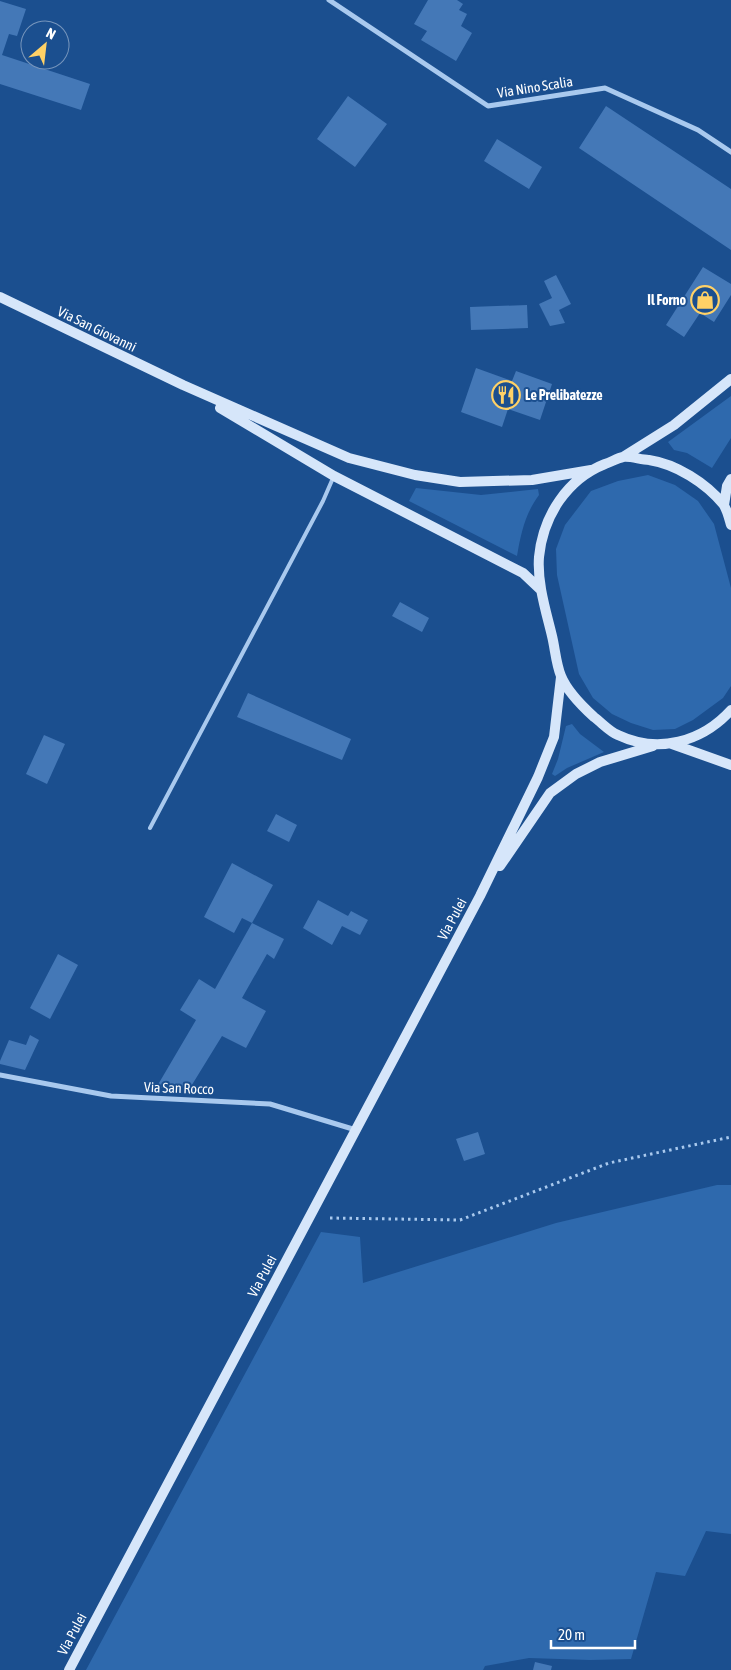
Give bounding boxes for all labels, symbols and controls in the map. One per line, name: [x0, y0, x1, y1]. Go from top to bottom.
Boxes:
north arrow: [20, 20, 70, 70]
text: N: [44, 25, 59, 43]
street label: Via Nino Scalia: [496, 73, 574, 101]
shop icon: Il Forno: [690, 285, 720, 315]
place label: Il Forno: [647, 292, 686, 308]
street label: Via San Giovanni: [55, 303, 139, 355]
restaurant icon: Le Prelibatezze: [491, 380, 521, 410]
place label: Le Prelibatezze: [525, 387, 603, 403]
street label: Via Pulei: [434, 895, 470, 943]
street label: Via San Rocco: [144, 1079, 214, 1097]
street label: Via Pulei: [244, 1252, 280, 1300]
street label: Via Pulei: [54, 1610, 90, 1658]
scale bar: [551, 1618, 635, 1650]
text: 20 m: [558, 1626, 585, 1643]

